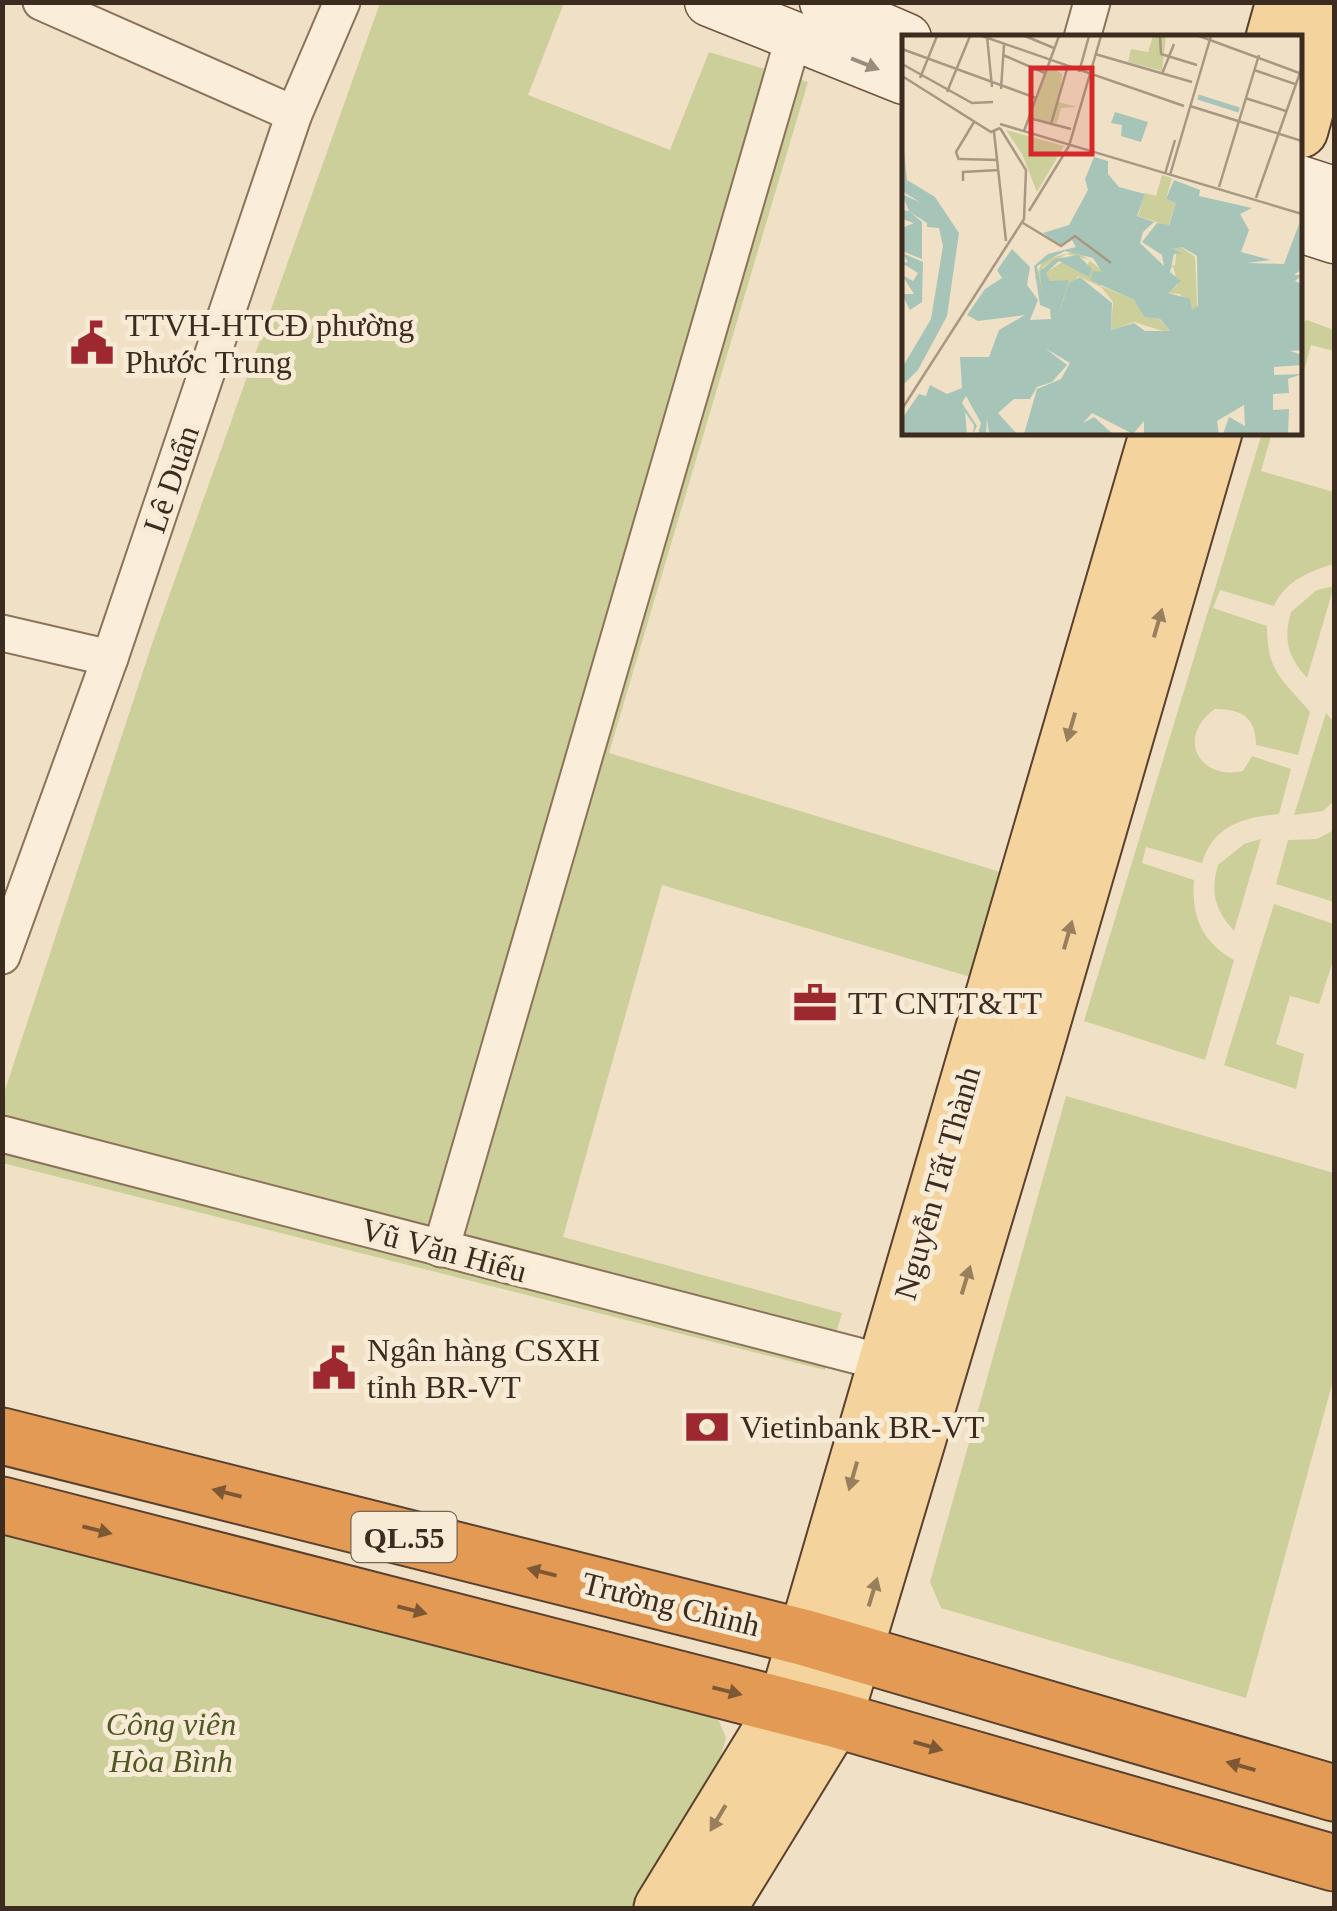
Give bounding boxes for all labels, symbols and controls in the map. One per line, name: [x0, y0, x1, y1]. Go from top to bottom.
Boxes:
inset map: [902, 35, 1302, 435]
one-way arrow: [850, 57, 880, 72]
place label: TTVH-HTCĐ phường Phước Trung: [125, 307, 414, 380]
public building icon: TTVH-HTCĐ phường Phước Trung: [68, 319, 116, 367]
street label: Lê Duẩn: [136, 421, 206, 537]
one-way arrow: [1151, 607, 1166, 638]
one-way arrow: [1063, 713, 1078, 743]
one-way arrow: [1061, 919, 1076, 950]
office icon: TT CNTT&TT: [791, 979, 839, 1027]
place label: TT CNTT&TT: [848, 985, 1043, 1021]
street label: Nguyễn Tất Thành: [887, 1062, 987, 1304]
street label: Vũ Văn Hiếu: [357, 1211, 531, 1289]
one-way arrow: [959, 1265, 974, 1295]
place label: Ngân hàng CSXH tỉnh BR-VT: [367, 1332, 600, 1405]
public building icon: Ngân hàng CSXH tỉnh BR-VT: [310, 1344, 358, 1392]
bank icon: Vietinbank BR-VT: [683, 1403, 731, 1451]
place label: Vietinbank BR-VT: [740, 1409, 985, 1445]
one-way arrow: [845, 1462, 860, 1492]
one-way arrow: [211, 1484, 242, 1500]
road number: QL.55: [352, 1512, 456, 1562]
one-way arrow: [82, 1522, 113, 1538]
one-way arrow: [526, 1564, 557, 1579]
street label: Trường Chinh: [579, 1565, 763, 1643]
one-way arrow: [866, 1576, 881, 1607]
one-way arrow: [397, 1603, 428, 1618]
one-way arrow: [712, 1683, 743, 1699]
park label: Công viên Hòa Bình: [106, 1706, 236, 1779]
one-way arrow: [913, 1739, 944, 1754]
one-way arrow: [1225, 1758, 1256, 1773]
one-way arrow: [709, 1804, 727, 1832]

